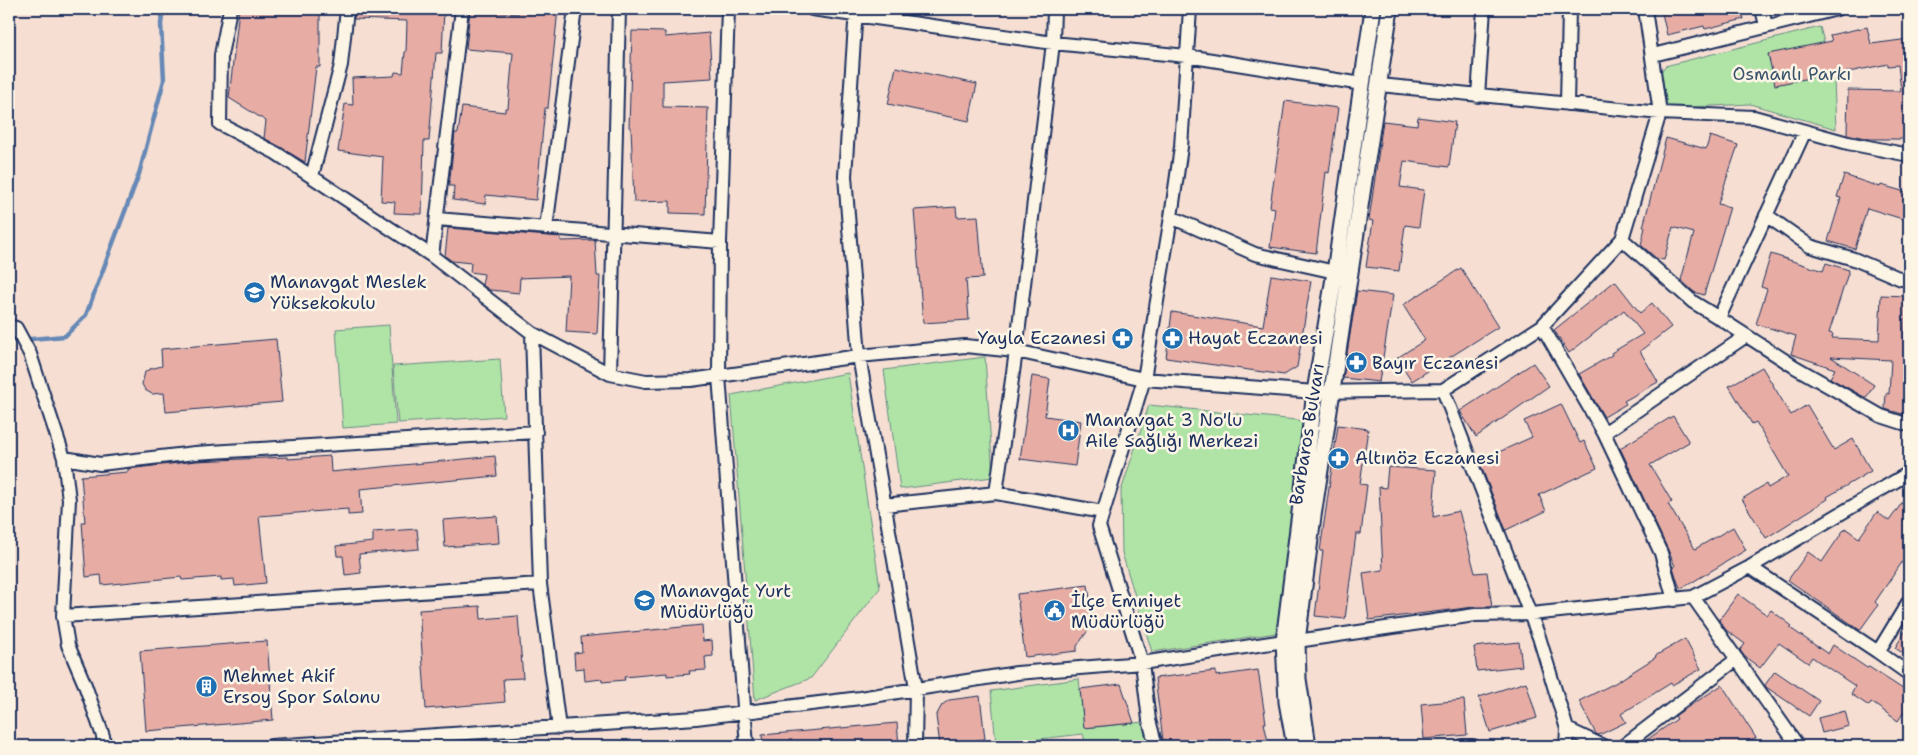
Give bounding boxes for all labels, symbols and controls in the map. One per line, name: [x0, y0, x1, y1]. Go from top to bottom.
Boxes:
park label: Osmanlı Parkı: [1733, 62, 1851, 86]
place label: Manavgat Meslek Yüksekokulu: [270, 270, 427, 315]
school or university icon: Manavgat Meslek Yüksekokulu: [242, 280, 266, 304]
place label: Yayla Eczanesi: [978, 326, 1106, 350]
pharmacy icon: Yayla Eczanesi: [1110, 326, 1134, 350]
pharmacy icon: Hayat Eczanesi: [1160, 326, 1184, 350]
place label: Hayat Eczanesi: [1188, 326, 1323, 350]
pharmacy icon: Bayır Eczanesi: [1344, 351, 1368, 375]
place label: Bayır Eczanesi: [1372, 351, 1499, 375]
street label: Barbaros Bulvarı: [1284, 361, 1330, 507]
place label: Manavgat 3 No'lu Aile Sağlığı Merkezi: [1085, 408, 1258, 453]
hospital icon: Manavgat 3 No'lu Aile Sağlığı Merkezi: [1057, 418, 1081, 442]
pharmacy icon: Altınöz Eczanesi: [1327, 446, 1351, 470]
place label: Altınöz Eczanesi: [1355, 446, 1500, 470]
place label: Manavgat Yurt Müdürlüğü: [660, 579, 791, 624]
school or university icon: Manavgat Yurt Müdürlüğü: [632, 589, 656, 613]
place label: İlçe Emniyet Müdürlüğü: [1071, 589, 1182, 634]
public building icon: İlçe Emniyet Müdürlüğü: [1043, 599, 1067, 623]
place label: Mehmet Akif Ersoy Spor Salonu: [223, 664, 381, 709]
building icon: Mehmet Akif Ersoy Spor Salonu: [195, 674, 219, 698]

